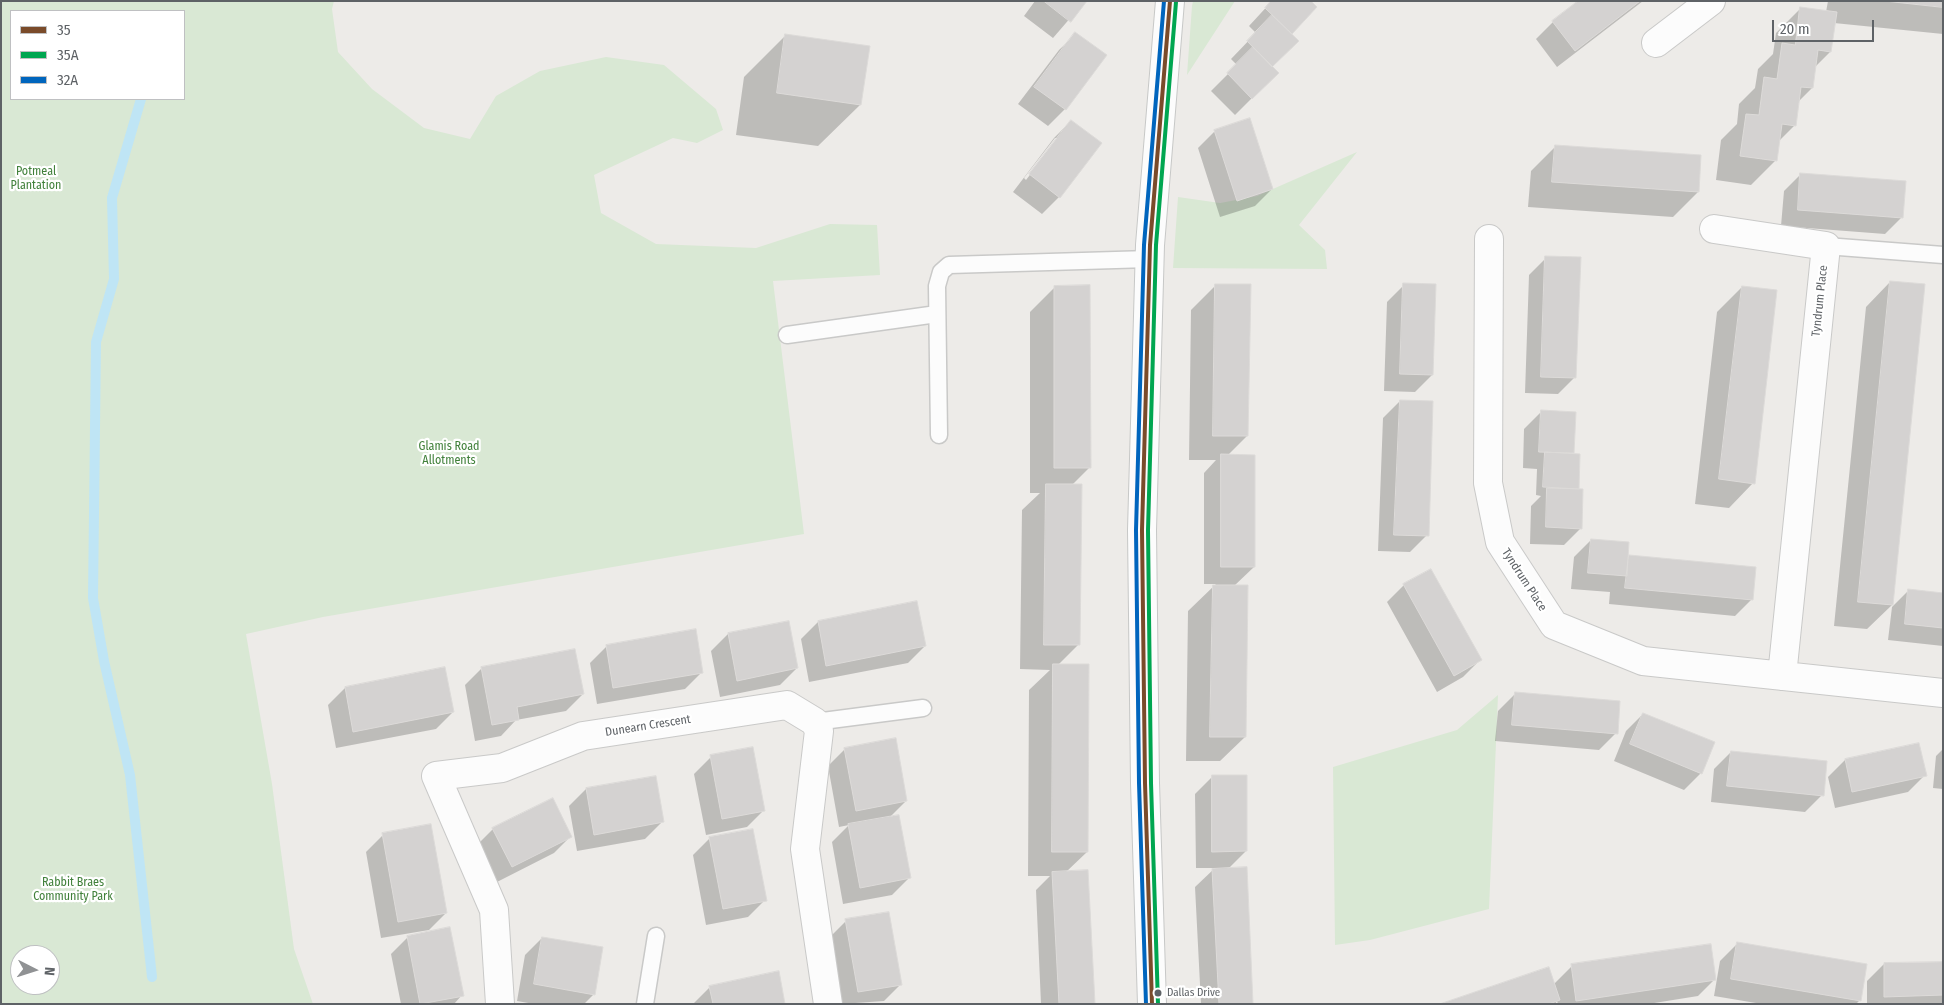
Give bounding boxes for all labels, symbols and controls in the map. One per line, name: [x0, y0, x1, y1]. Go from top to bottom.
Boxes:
legend: [10, 10, 185, 100]
scale bar: [1774, 10, 1876, 42]
text: 20 m: [1780, 20, 1810, 38]
text: 35: [57, 21, 71, 39]
text: 35A: [57, 46, 79, 64]
text: 32A: [57, 71, 78, 89]
park label: Potmeal Plantation: [11, 165, 61, 193]
street label: Tyndrum Place: [1809, 265, 1831, 337]
park label: Glamis Road Allotments: [419, 440, 479, 468]
street label: Tyndrum Place: [1498, 546, 1550, 614]
street label: Dunearn Crescent: [604, 712, 692, 740]
park label: Rabbit Braes Community Park: [33, 876, 113, 904]
north arrow: [10, 945, 60, 995]
text: N: [41, 966, 58, 976]
place label: Dallas Drive: [1167, 986, 1220, 1000]
marker: Dallas Drive: [1153, 988, 1163, 998]

